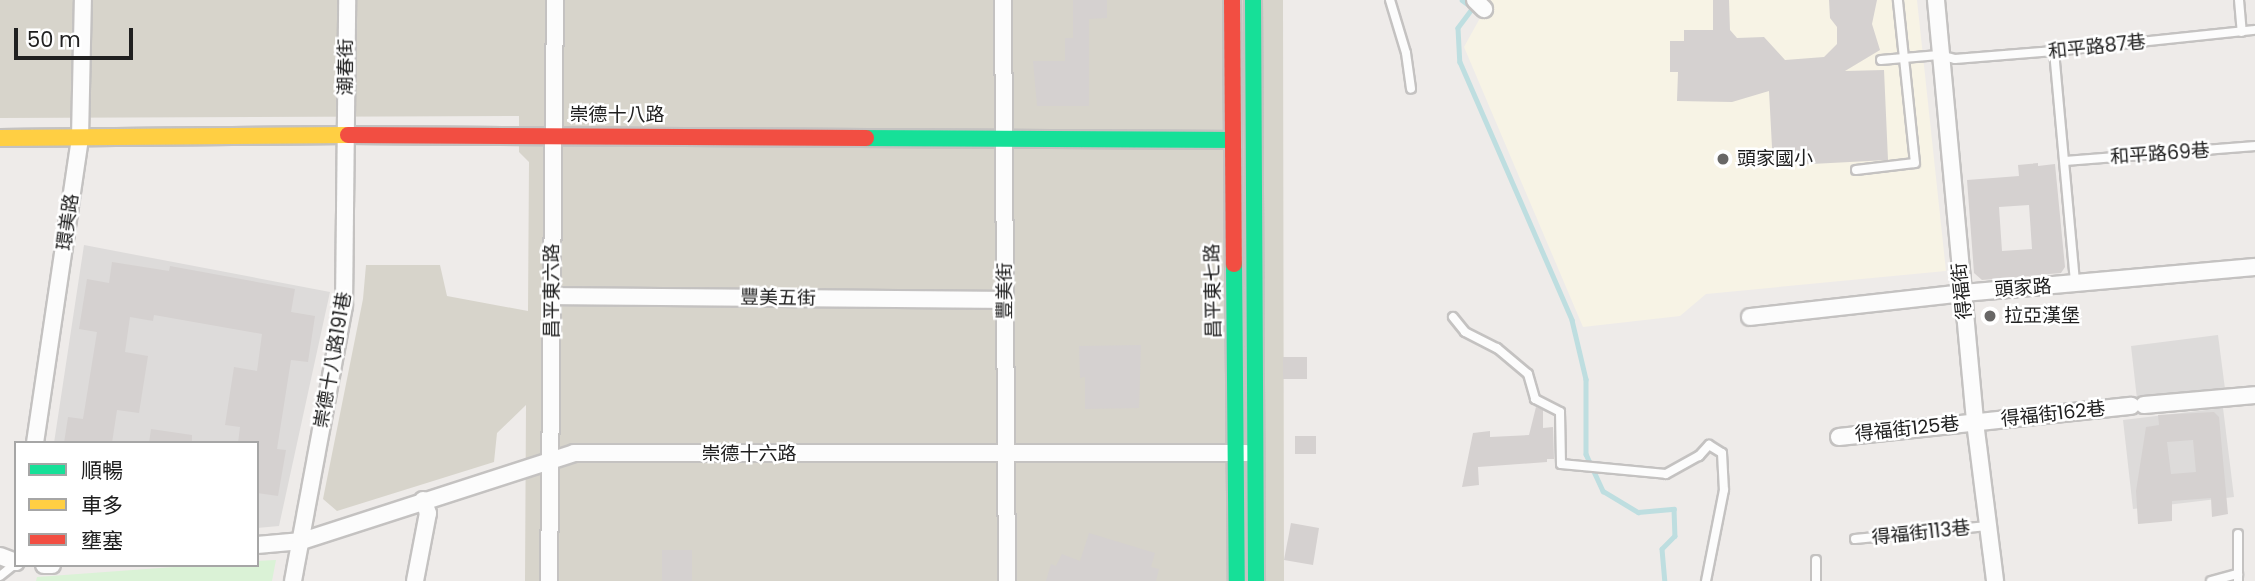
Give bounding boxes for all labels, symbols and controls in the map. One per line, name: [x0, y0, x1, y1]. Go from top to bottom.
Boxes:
scale bar: [18, 14, 136, 58]
text: 50 m: [27, 25, 81, 54]
street label: 和平路87巷: [2047, 31, 2147, 63]
street label: 潮春街: [335, 39, 357, 95]
street label: 崇德十八路: [570, 104, 664, 126]
street label: 和平路69巷: [2109, 139, 2211, 169]
place label: 頭家國小: [1737, 148, 1813, 170]
marker: 頭家國小: [1715, 151, 1731, 167]
street label: 環美路: [53, 192, 83, 252]
street label: 昌平東七路: [1201, 243, 1225, 339]
street label: 昌平東六路: [541, 244, 563, 338]
street label: 得福街: [1948, 261, 1976, 321]
street label: 豐美街: [994, 263, 1016, 319]
street label: 頭家路: [1994, 275, 2052, 301]
street label: 豐美五街: [740, 286, 816, 310]
street label: 崇德十八路191巷: [310, 290, 356, 430]
place label: 拉亞漢堡: [2004, 305, 2080, 327]
marker: 拉亞漢堡: [1982, 308, 1998, 324]
street label: 得福街162巷: [2000, 397, 2106, 431]
street label: 得福街125巷: [1854, 412, 1960, 446]
legend: [14, 441, 259, 567]
street label: 崇德十六路: [702, 443, 796, 465]
text: 順暢: [81, 456, 123, 485]
text: 車多: [81, 491, 123, 520]
street label: 得福街113巷: [1870, 516, 1972, 550]
text: 壅塞: [81, 526, 123, 555]

